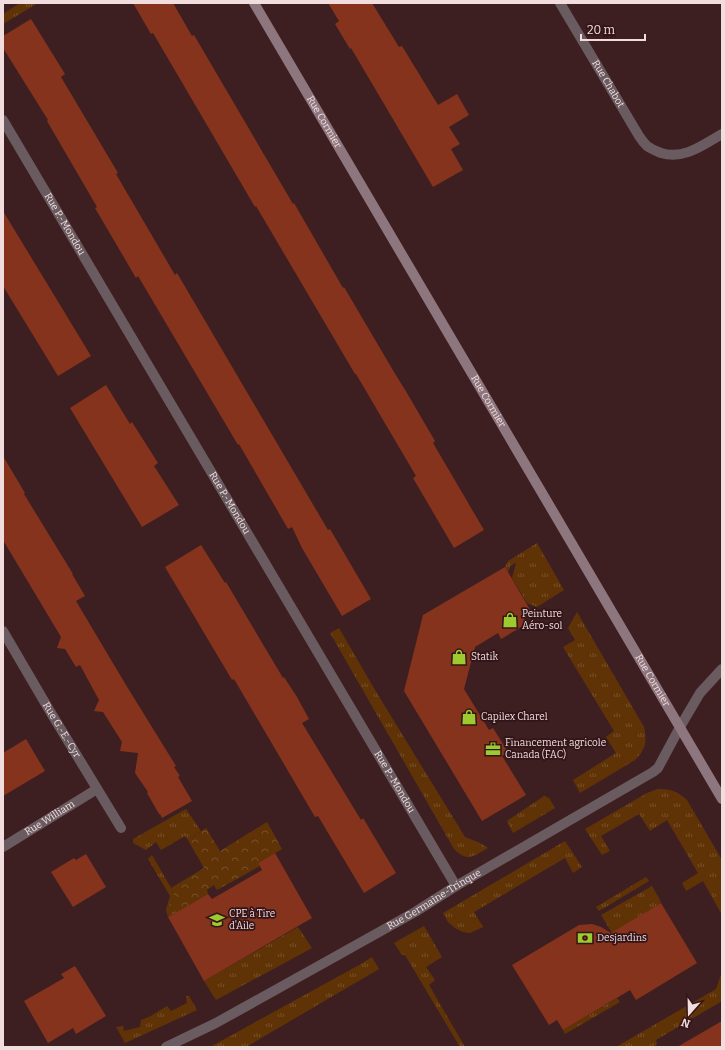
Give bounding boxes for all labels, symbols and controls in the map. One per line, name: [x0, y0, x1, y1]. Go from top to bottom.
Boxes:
scale bar: [581, 16, 645, 42]
text: 20 m: [587, 23, 616, 37]
street label: Rue Chabot: [589, 58, 627, 110]
street label: Rue Cormier: [304, 94, 344, 151]
street label: Rue P.-Mondou: [42, 191, 88, 257]
street label: Rue Cormier: [468, 373, 509, 430]
street label: Rue P.-Mondou: [206, 470, 253, 536]
place label: Peinture Aéro-sol: [522, 608, 562, 632]
shop icon: Peinture Aéro-sol: [501, 611, 519, 629]
shop icon: Statik: [450, 648, 468, 666]
place label: Statik: [471, 651, 498, 663]
street label: Rue Cormier: [632, 652, 673, 709]
street label: Rue G.-E.-Cyr: [40, 700, 83, 761]
shop icon: Capilex Charel: [460, 708, 478, 726]
place label: Capilex Charel: [481, 711, 548, 723]
place label: Financement agricole Canada (FAC): [505, 737, 606, 761]
office icon: Financement agricole Canada (FAC): [484, 740, 502, 758]
street label: Rue P.-Mondou: [371, 749, 417, 815]
street label: Rue William: [23, 798, 77, 838]
street label: Rue Germaine-Trinque: [385, 867, 483, 932]
place label: CPE à Tire d'Aile: [229, 908, 275, 932]
school or university icon: CPE à Tire d'Aile: [208, 911, 226, 929]
bank icon: Desjardins: [576, 929, 594, 947]
place label: Desjardins: [597, 932, 647, 944]
north arrow: [669, 994, 709, 1034]
text: N: [679, 1015, 692, 1030]

